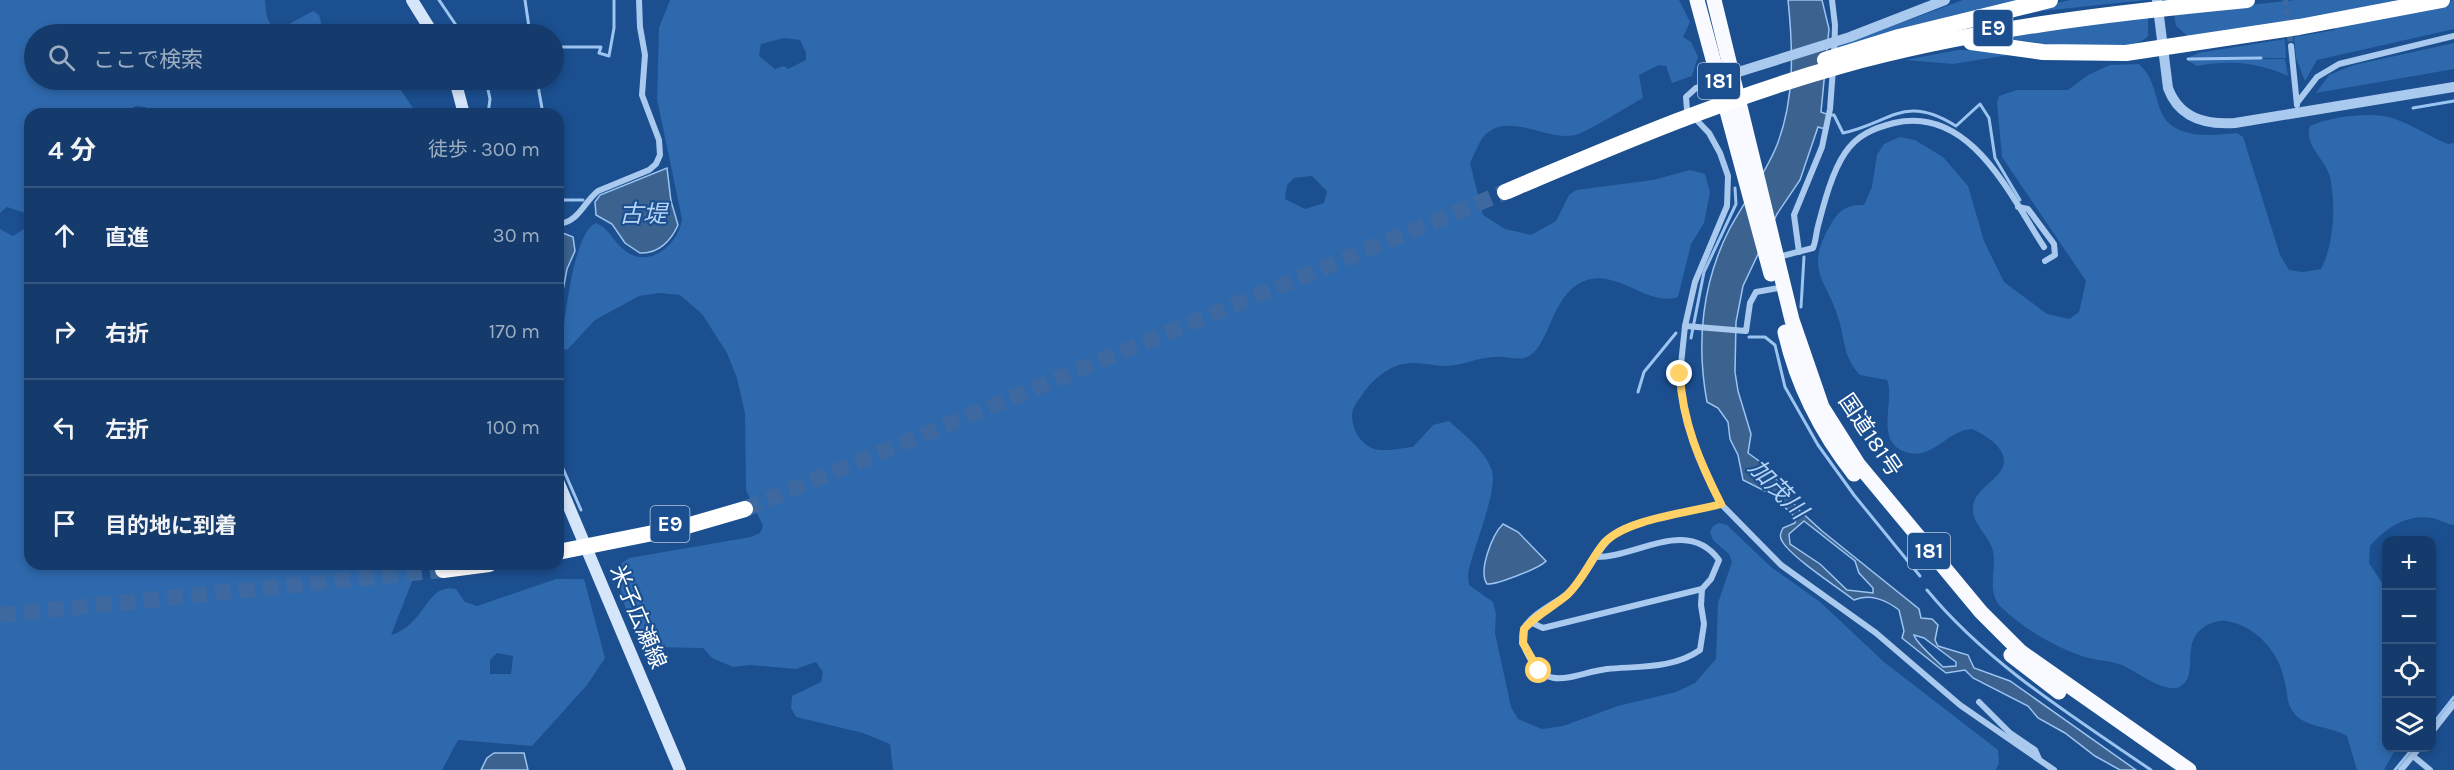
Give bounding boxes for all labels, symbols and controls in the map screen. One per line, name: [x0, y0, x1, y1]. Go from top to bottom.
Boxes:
road number: E9: [1974, 10, 2012, 46]
search box: [24, 24, 564, 90]
icon: search: [45, 41, 78, 74]
text: ここで検索: [93, 47, 203, 73]
road number: 181: [1698, 63, 1740, 99]
text: 4 分: [48, 135, 96, 166]
text: 徒歩 · 300 m: [428, 138, 540, 161]
water label: 古堤: [619, 200, 670, 228]
icon: ahead: [48, 219, 81, 252]
text: 30 m: [493, 224, 540, 247]
text: 直進: [105, 225, 149, 251]
icon: right: [48, 315, 81, 348]
text: 170 m: [489, 320, 540, 343]
text: 右折: [105, 321, 149, 347]
route end: [1666, 360, 1692, 386]
street label: 国道181号: [1833, 389, 1907, 481]
icon: left: [48, 411, 81, 444]
text: 100 m: [486, 416, 540, 439]
text: 左折: [105, 417, 149, 443]
water label: 加茂川: [1743, 453, 1815, 527]
road number: E9: [650, 506, 690, 542]
icon: arrive: [48, 507, 81, 540]
text: 目的地に到着: [105, 513, 237, 539]
road number: 181: [1908, 533, 1950, 569]
map controls: [2382, 536, 2436, 752]
button: +: [2382, 536, 2436, 590]
street label: 米子広瀬線: [605, 561, 671, 673]
button: −: [2382, 590, 2436, 644]
button: locate: [2382, 644, 2436, 698]
route start: [1525, 657, 1551, 683]
button: layers: [2382, 698, 2436, 752]

